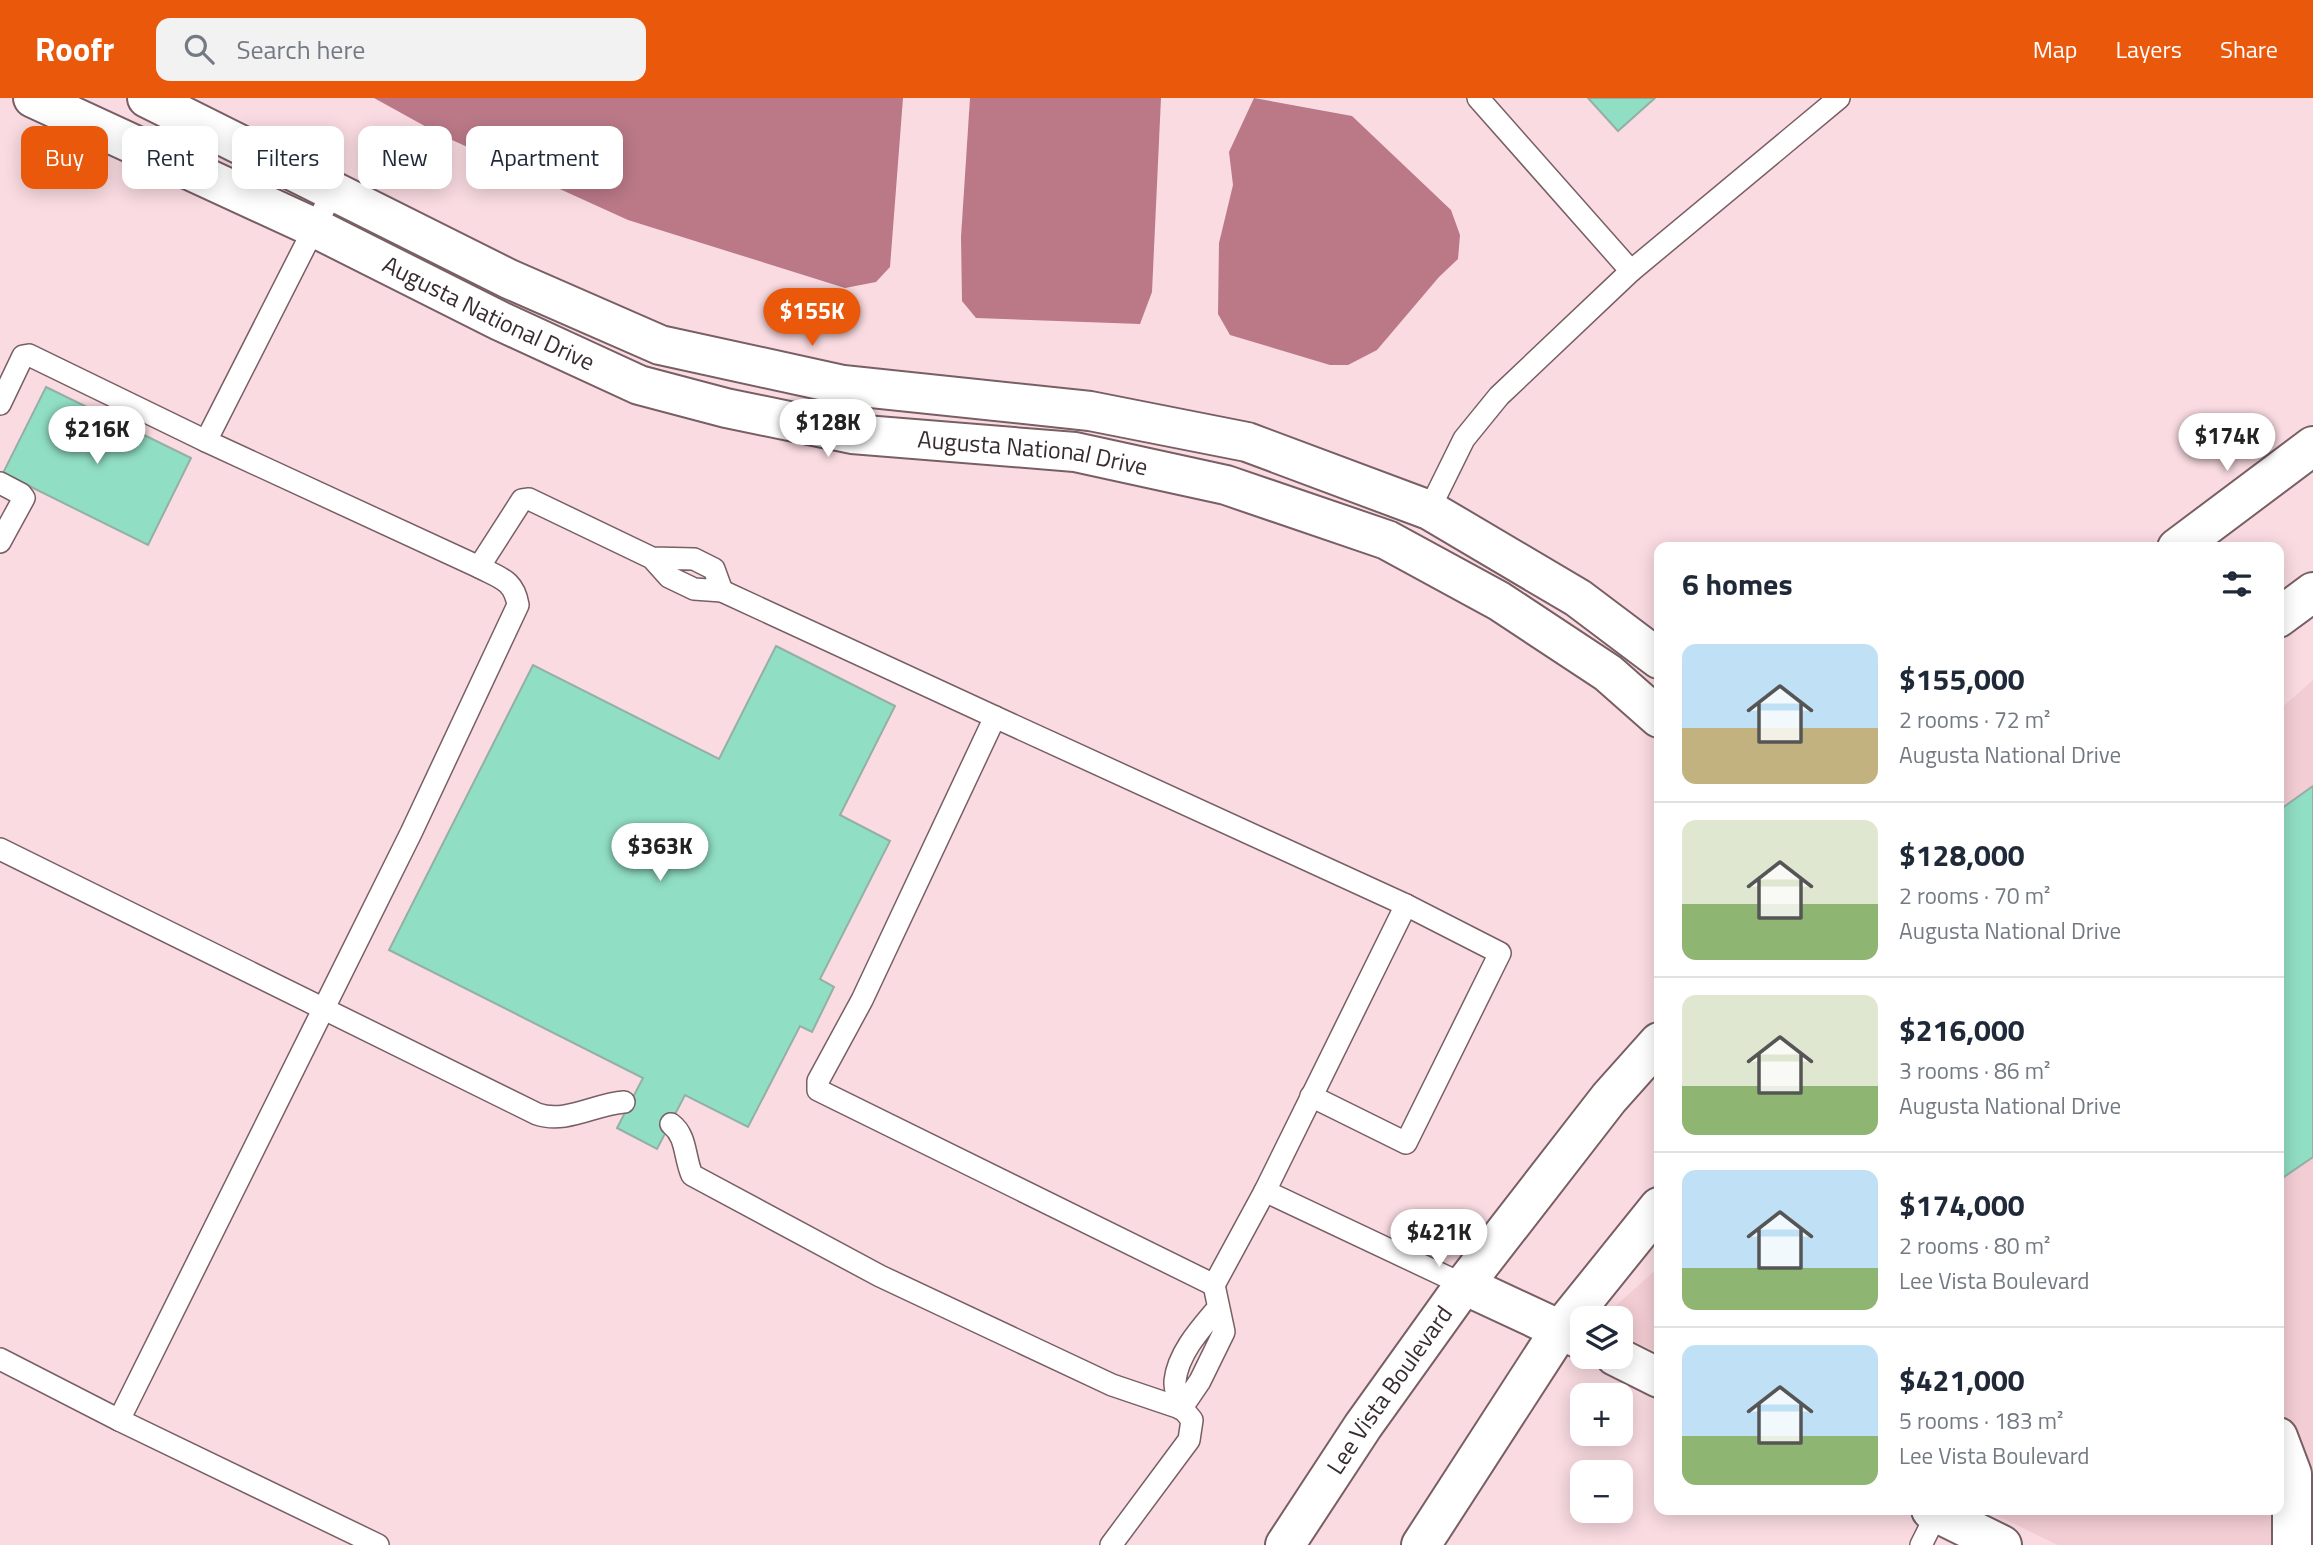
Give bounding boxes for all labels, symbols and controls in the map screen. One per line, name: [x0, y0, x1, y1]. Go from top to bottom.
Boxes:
search box: [156, 18, 646, 81]
text: Roofr: [35, 24, 114, 74]
icon: search: [180, 30, 218, 68]
text: Search here: [236, 30, 365, 69]
text: Map: [2033, 31, 2078, 67]
text: Layers: [2116, 31, 2182, 67]
text: Share: [2220, 31, 2278, 67]
chip: Buy: [21, 126, 108, 189]
chip: Rent: [122, 126, 218, 189]
chip: Filters: [232, 126, 344, 189]
chip: New: [358, 126, 452, 189]
chip: Apartment: [466, 126, 623, 189]
street label: Augusta National Drive: [377, 246, 601, 379]
pin: $155K: [763, 288, 861, 348]
text: $155K: [779, 293, 845, 328]
pin: $128K: [779, 400, 877, 459]
text: $128K: [795, 404, 861, 439]
pin: $216K: [48, 406, 146, 466]
text: $216K: [64, 411, 130, 446]
pin: $174K: [2178, 414, 2276, 473]
text: $174K: [2194, 418, 2260, 453]
street label: Augusta National Drive: [916, 420, 1151, 484]
text: 6 homes: [1682, 561, 1793, 607]
icon: filters: [2218, 565, 2256, 603]
text: $155,000: [1899, 656, 2025, 702]
icon: home: [1738, 672, 1822, 756]
text: 2 rooms · 72 m²: [1899, 702, 2050, 737]
text: Augusta National Drive: [1899, 737, 2121, 772]
pin: $363K: [611, 824, 709, 883]
text: $363K: [627, 828, 693, 863]
text: $128,000: [1899, 832, 2025, 878]
icon: home: [1738, 848, 1822, 932]
text: 2 rooms · 70 m²: [1899, 878, 2050, 913]
text: Augusta National Drive: [1899, 913, 2121, 948]
text: $216,000: [1899, 1007, 2025, 1053]
icon: home: [1738, 1023, 1822, 1107]
text: 3 rooms · 86 m²: [1899, 1053, 2050, 1088]
text: Augusta National Drive: [1899, 1088, 2121, 1123]
text: $174,000: [1899, 1182, 2025, 1228]
icon: home: [1738, 1198, 1822, 1282]
pin: $421K: [1390, 1210, 1488, 1269]
text: $421K: [1406, 1214, 1472, 1249]
text: 2 rooms · 80 m²: [1899, 1228, 2050, 1263]
text: Lee Vista Boulevard: [1899, 1263, 2089, 1298]
street label: Lee Vista Boulevard: [1317, 1298, 1461, 1481]
map controls: [1570, 1306, 1633, 1523]
button: layers: [1570, 1306, 1633, 1369]
text: $421,000: [1899, 1357, 2025, 1403]
icon: home: [1738, 1373, 1822, 1457]
button: +: [1570, 1383, 1633, 1446]
text: 5 rooms · 183 m²: [1899, 1403, 2063, 1438]
text: Lee Vista Boulevard: [1899, 1438, 2089, 1473]
button: −: [1570, 1460, 1633, 1523]

